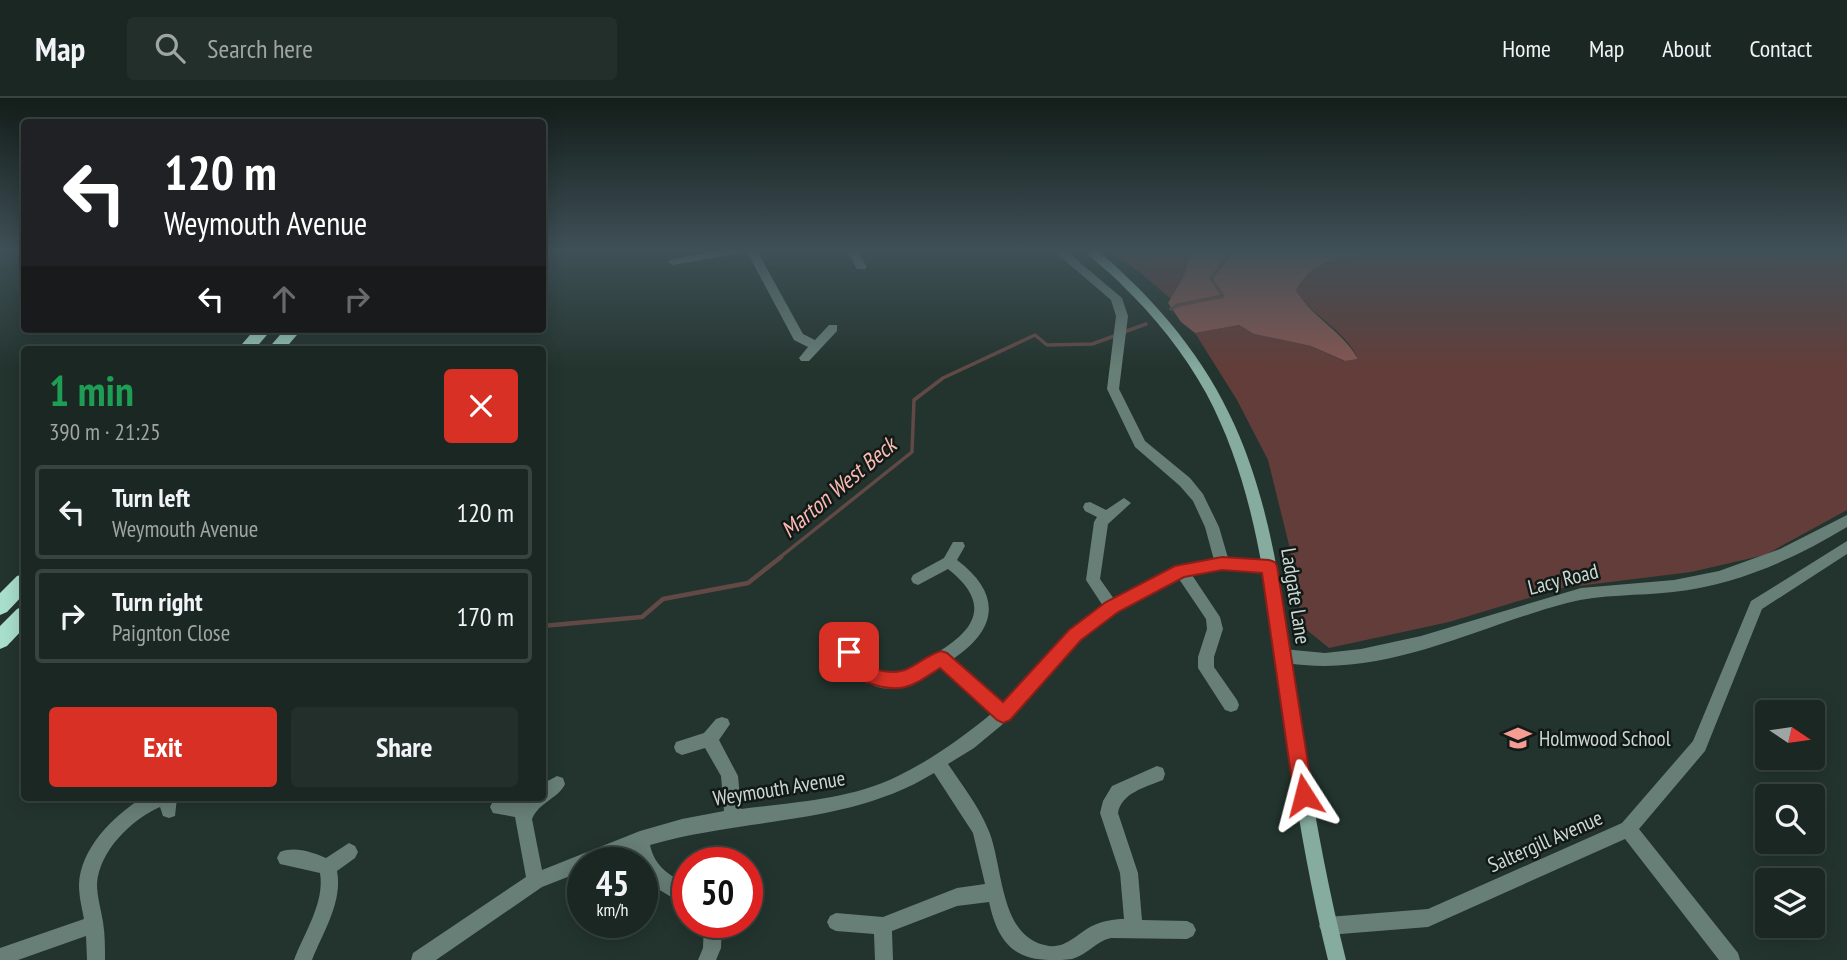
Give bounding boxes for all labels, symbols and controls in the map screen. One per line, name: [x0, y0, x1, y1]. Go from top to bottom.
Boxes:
search box: [127, 17, 617, 80]
text: Map: [35, 27, 85, 70]
icon: search: [151, 29, 189, 67]
text: Search here: [207, 32, 313, 65]
text: Home: [1502, 33, 1551, 64]
text: Map: [1589, 33, 1624, 64]
text: About: [1662, 33, 1711, 64]
text: Contact: [1749, 33, 1812, 64]
text: 120 m: [164, 140, 277, 204]
icon: left: [49, 147, 140, 238]
text: Weymouth Avenue: [164, 202, 367, 244]
icon: left: [192, 280, 230, 318]
icon: ahead: [265, 280, 303, 318]
icon: right: [338, 280, 376, 318]
text: 1 min: [49, 363, 134, 418]
button: close: [444, 369, 518, 443]
text: 390 m · 21:25: [49, 417, 161, 446]
water label: Marton West Beck: [774, 428, 904, 544]
text: Turn left: [112, 481, 190, 514]
icon: left: [53, 493, 91, 531]
text: 120 m: [456, 496, 514, 529]
text: Weymouth Avenue: [112, 514, 258, 543]
street label: Ladgate Lane: [1275, 546, 1317, 646]
street label: Lacy Road: [1525, 557, 1601, 601]
text: Turn right: [112, 585, 203, 618]
icon: right: [53, 597, 91, 635]
text: 170 m: [456, 600, 514, 633]
text: Paignton Close: [112, 618, 230, 647]
pin: [819, 622, 879, 682]
icon: arrive: [830, 633, 868, 671]
north arrow: [1755, 700, 1825, 770]
map controls: [1755, 700, 1825, 938]
button: Exit: [49, 707, 277, 787]
button: Share: [291, 707, 518, 787]
school or university icon: Holmwood School: [1503, 723, 1533, 753]
place label: Holmwood School: [1539, 725, 1671, 752]
position arrow: [1267, 758, 1341, 832]
street label: Weymouth Avenue: [711, 764, 847, 812]
button: search: [1755, 784, 1825, 854]
street label: Saltergill Avenue: [1483, 804, 1607, 878]
speed limit sign: 50: [672, 847, 763, 938]
text: 45: [596, 860, 629, 906]
button: layers: [1755, 868, 1825, 938]
text: km/h: [597, 898, 628, 921]

